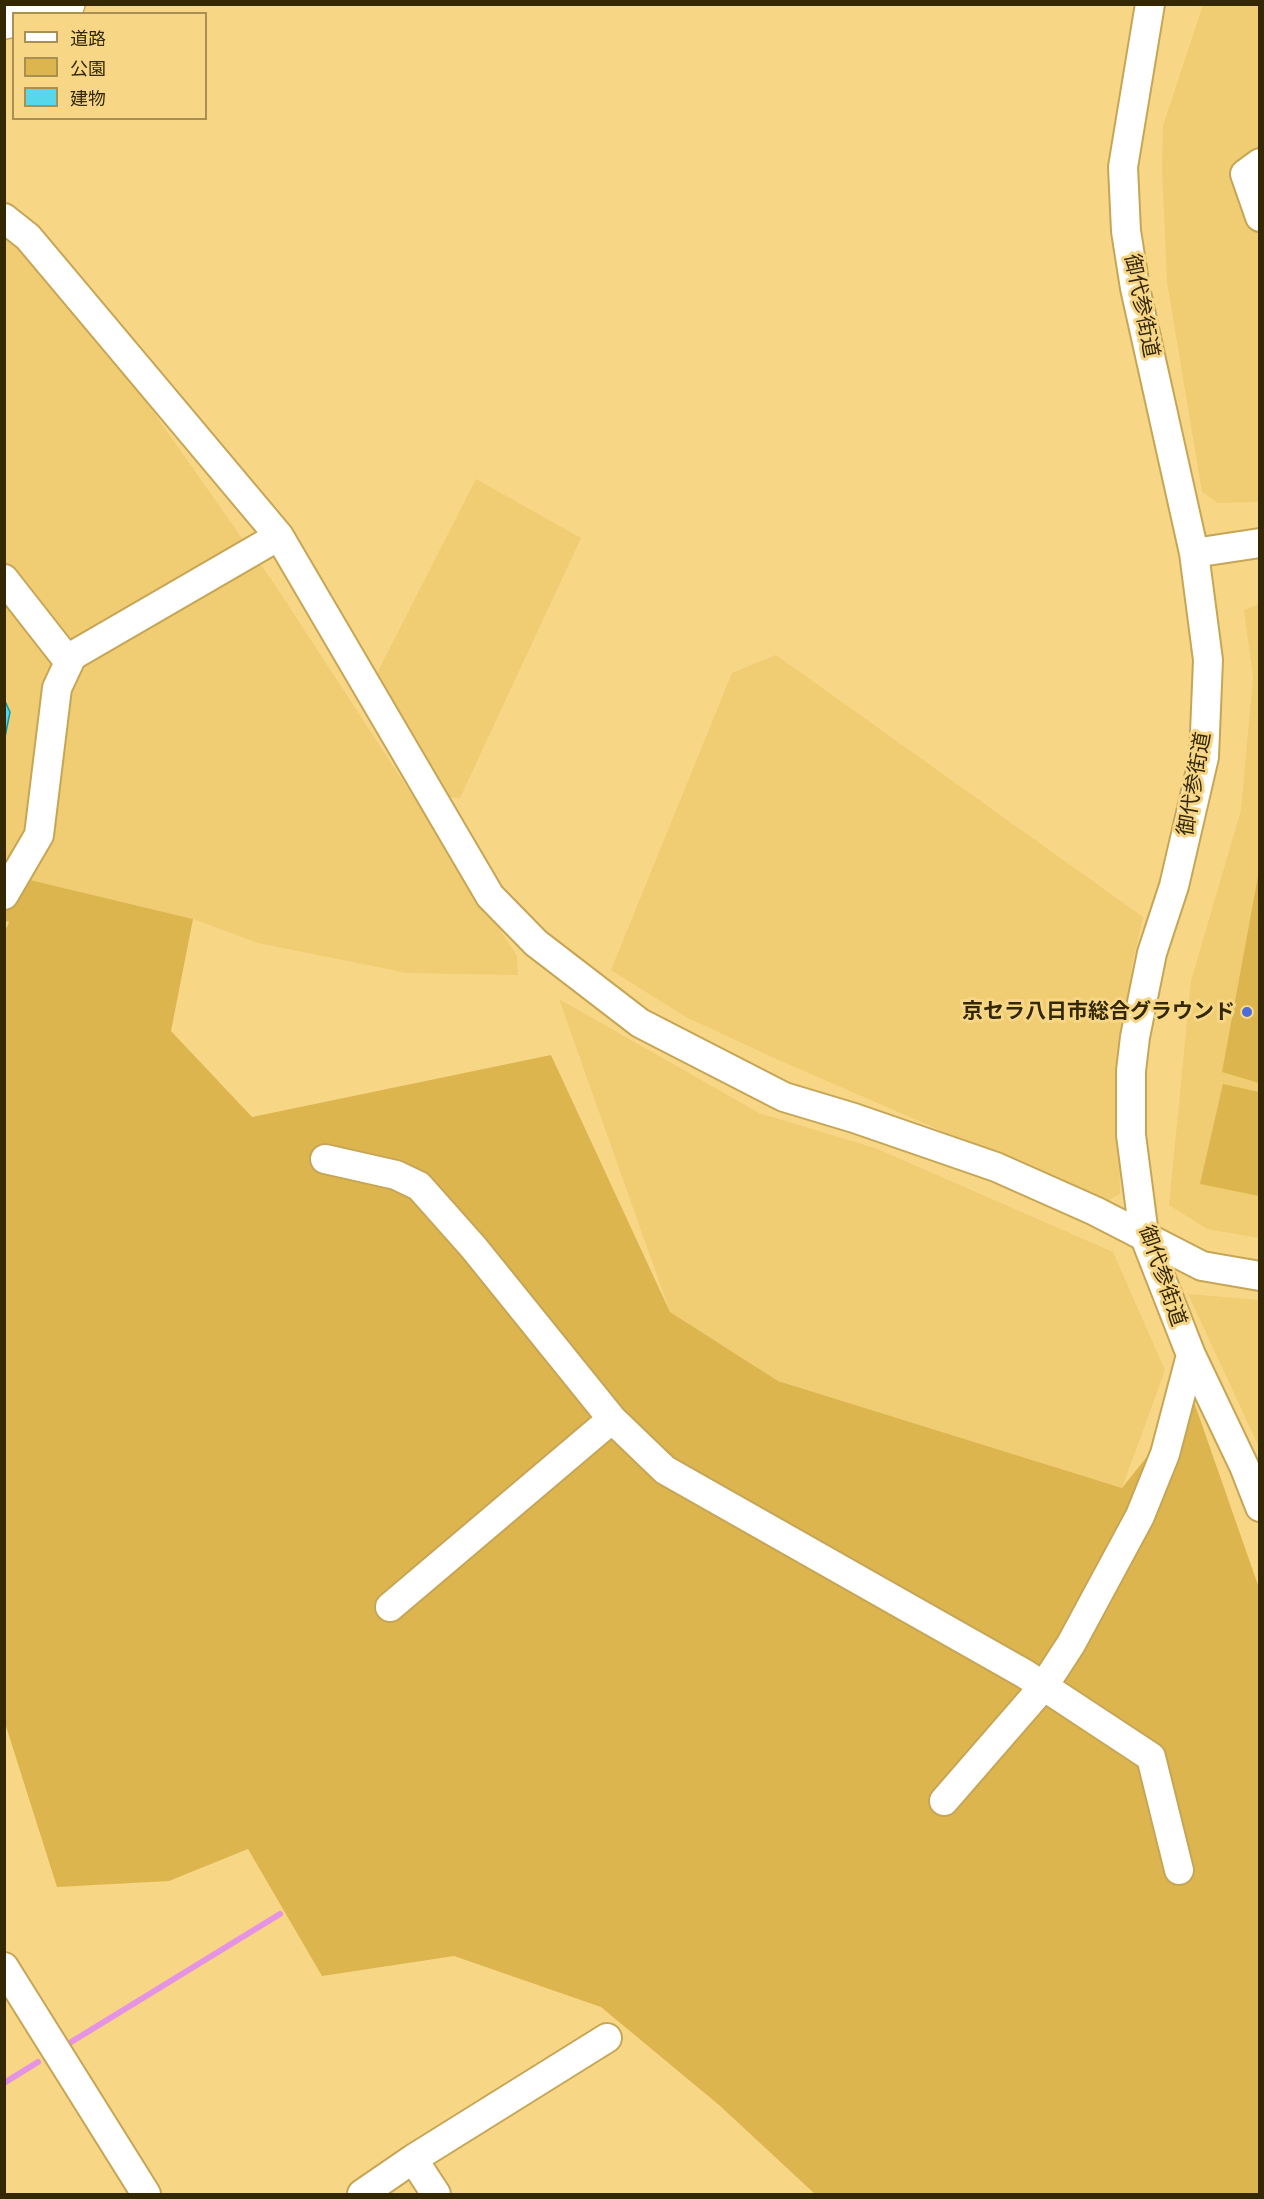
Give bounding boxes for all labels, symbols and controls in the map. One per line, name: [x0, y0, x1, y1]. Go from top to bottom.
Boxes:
legend: [12, 12, 207, 120]
text: 道路: [70, 26, 106, 50]
text: 公園: [70, 56, 106, 80]
text: 建物: [70, 86, 106, 110]
street label: 御代参街道: [1119, 252, 1163, 360]
street label: 御代参街道: [1173, 730, 1217, 838]
place label: 京セラ八日市総合グラウンド: [962, 999, 1235, 1025]
marker: 京セラ八日市総合グラウンド: [1240, 1005, 1254, 1019]
street label: 御代参街道: [1133, 1222, 1191, 1330]

